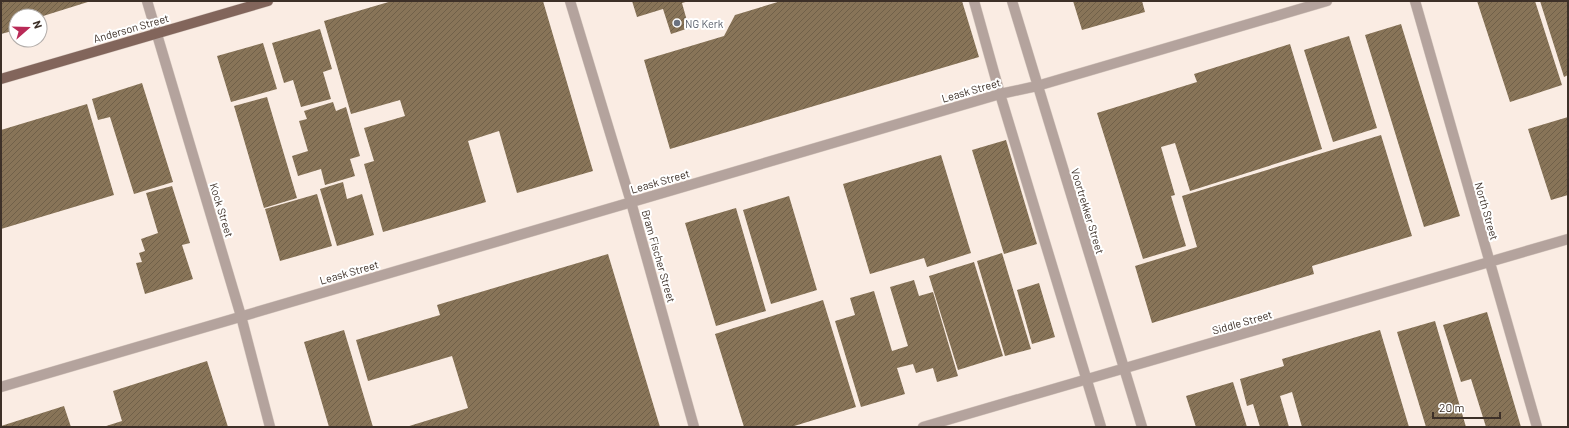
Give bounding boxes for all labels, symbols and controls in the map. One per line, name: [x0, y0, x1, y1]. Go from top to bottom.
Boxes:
north arrow: [8, 8, 48, 48]
street label: Anderson Street: [92, 11, 170, 45]
place label: NG Kerk: [685, 17, 724, 30]
marker: NG Kerk: [672, 18, 682, 28]
text: N: [31, 19, 45, 30]
street label: Leask Street: [940, 75, 1002, 105]
street label: Leask Street: [629, 166, 691, 196]
street label: Voortrekker Street: [1069, 167, 1107, 255]
street label: North Street: [1473, 180, 1501, 242]
street label: Kock Street: [208, 181, 236, 239]
street label: Bram Fischer Street: [640, 208, 678, 304]
street label: Leask Street: [318, 257, 380, 287]
street label: Siddle Street: [1210, 307, 1274, 337]
scale bar: [1433, 394, 1500, 420]
text: 20 m: [1439, 400, 1465, 414]

